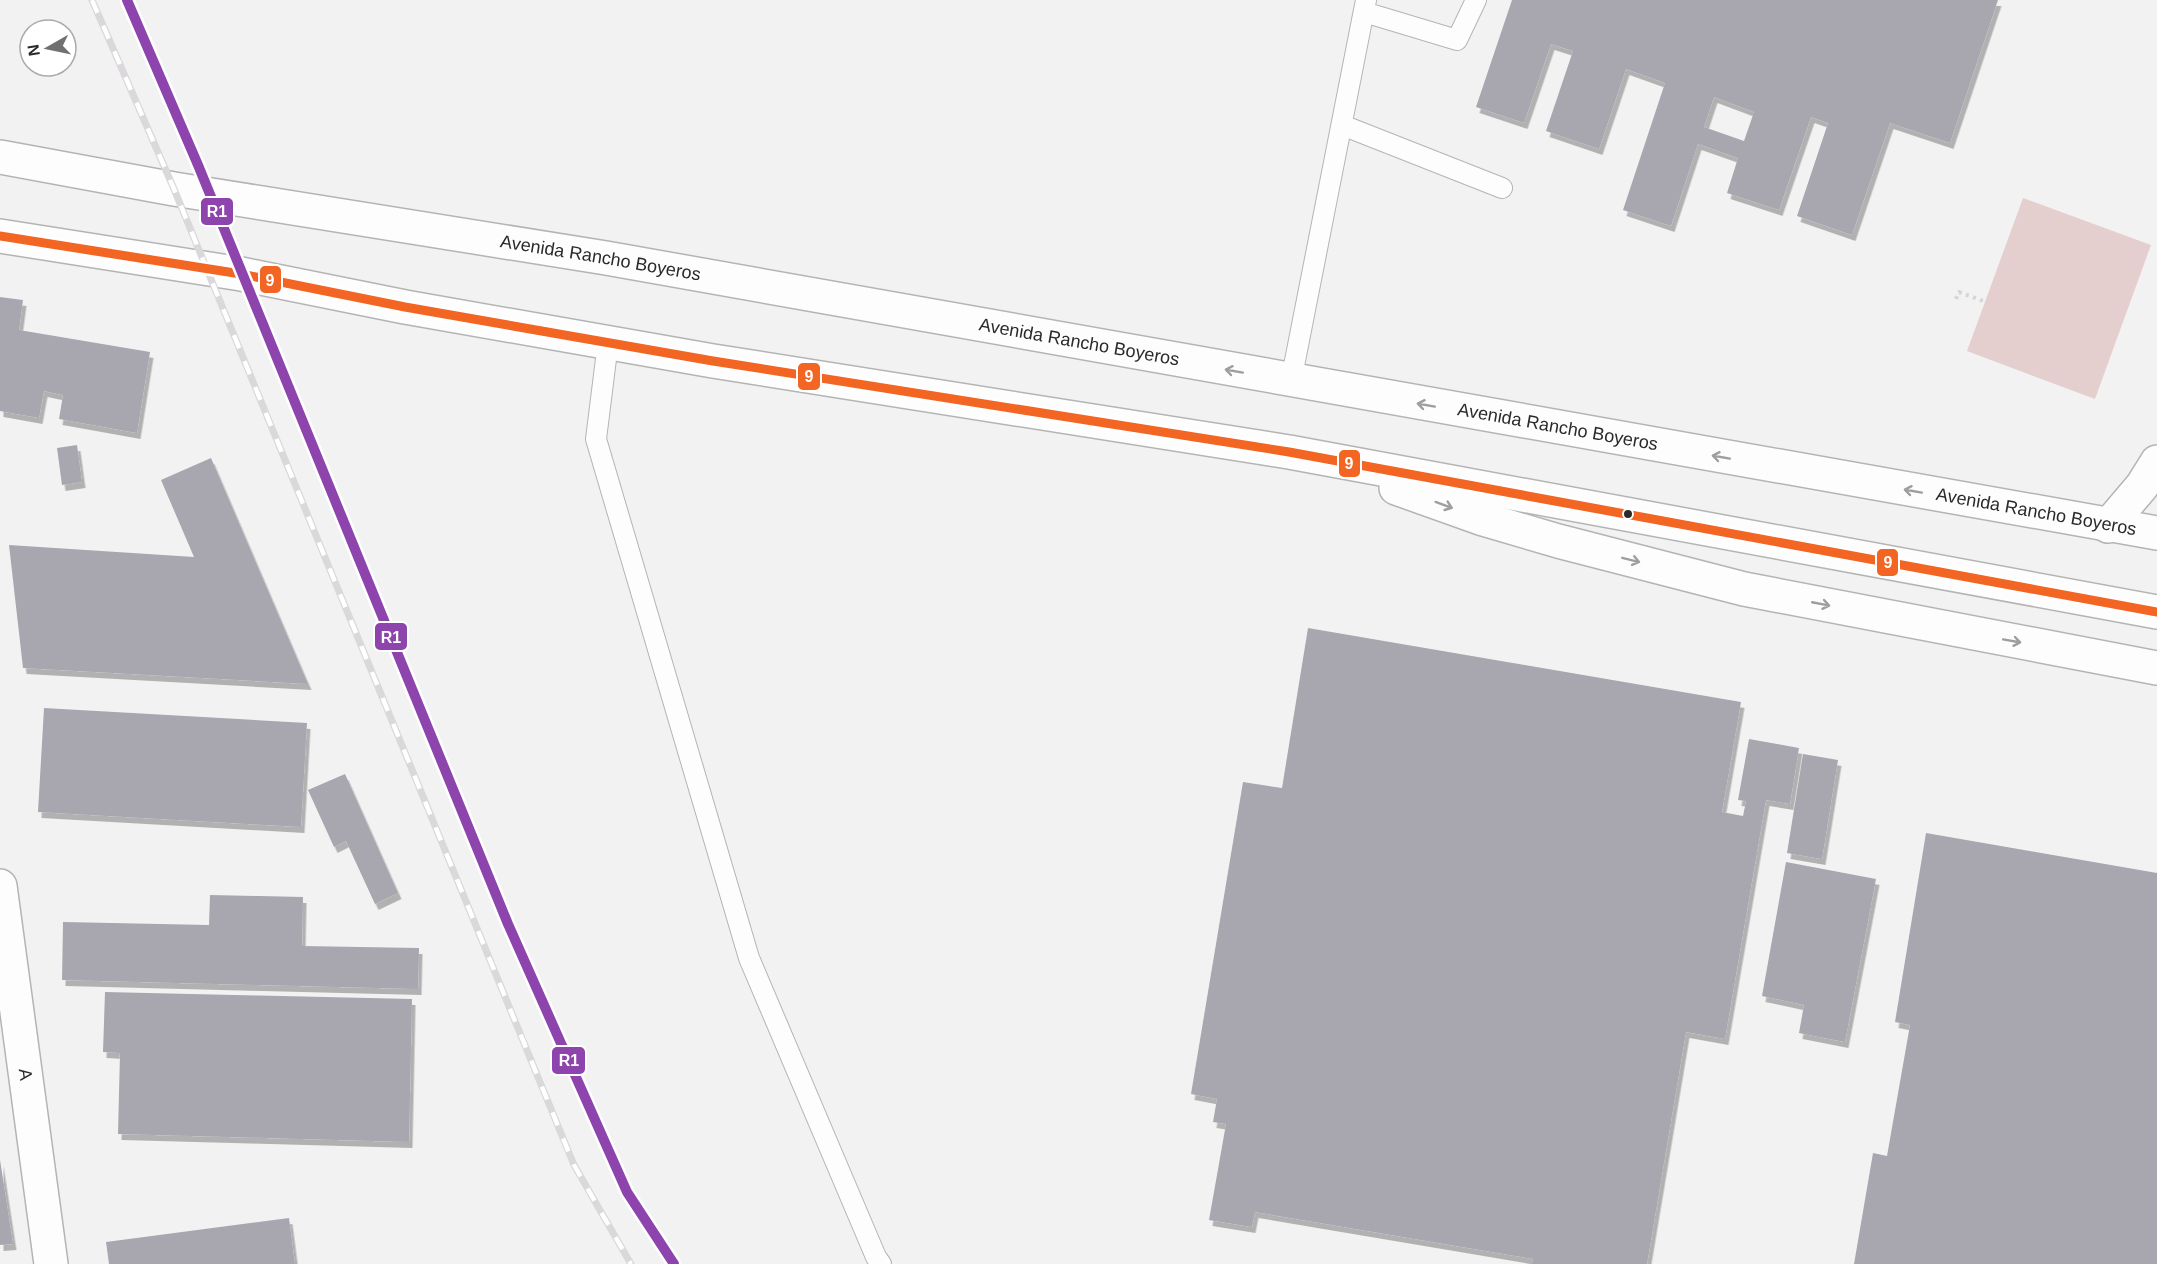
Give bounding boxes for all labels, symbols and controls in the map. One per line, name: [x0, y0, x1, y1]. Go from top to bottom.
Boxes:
north arrow: [18, 18, 78, 78]
text: N: [24, 43, 43, 57]
line badge: R1: [200, 197, 234, 226]
text: R1: [207, 203, 227, 220]
street label: Avenida Rancho Boyeros: [499, 231, 702, 285]
line badge: 9: [259, 265, 282, 294]
text: 9: [266, 272, 275, 289]
street label: Avenida Rancho Boyeros: [978, 314, 1181, 369]
line badge: 9: [797, 362, 821, 391]
one-way arrow: [1224, 365, 1244, 376]
text: 9: [805, 368, 814, 385]
one-way arrow: [1416, 399, 1436, 410]
street label: Avenida Rancho Boyeros: [1456, 399, 1659, 454]
line badge: 9: [1338, 449, 1361, 478]
one-way arrow: [1712, 451, 1731, 462]
text: 9: [1345, 455, 1354, 472]
street label: Avenida Rancho Boyeros: [1935, 484, 2138, 539]
one-way arrow: [1904, 485, 1923, 496]
one-way arrow: [1434, 501, 1453, 512]
unlabelled marker: [1622, 508, 1634, 520]
line badge: 9: [1876, 548, 1899, 577]
one-way arrow: [1621, 554, 1640, 566]
text: 9: [1884, 554, 1893, 571]
one-way arrow: [1811, 599, 1830, 610]
line badge: R1: [374, 622, 408, 651]
text: R1: [381, 629, 401, 646]
one-way arrow: [2002, 636, 2022, 647]
line badge: R1: [551, 1046, 586, 1075]
text: R1: [559, 1052, 579, 1069]
street label: A: [15, 1067, 36, 1082]

